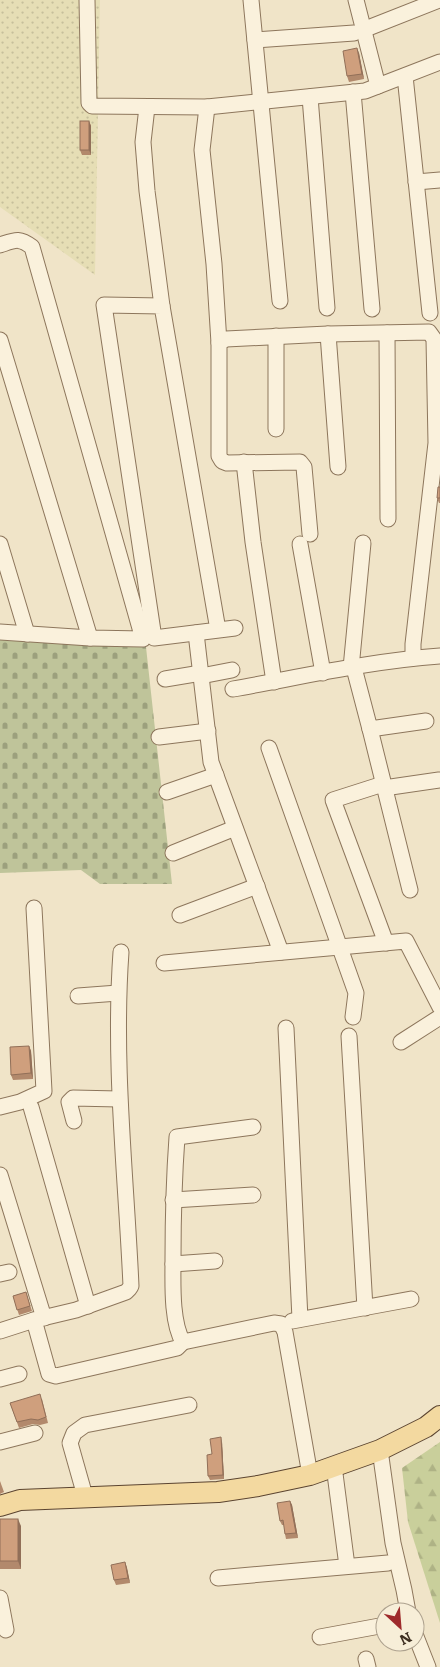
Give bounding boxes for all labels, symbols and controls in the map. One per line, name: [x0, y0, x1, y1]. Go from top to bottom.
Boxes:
north arrow: [375, 1602, 425, 1652]
text: N: [396, 1628, 416, 1651]

